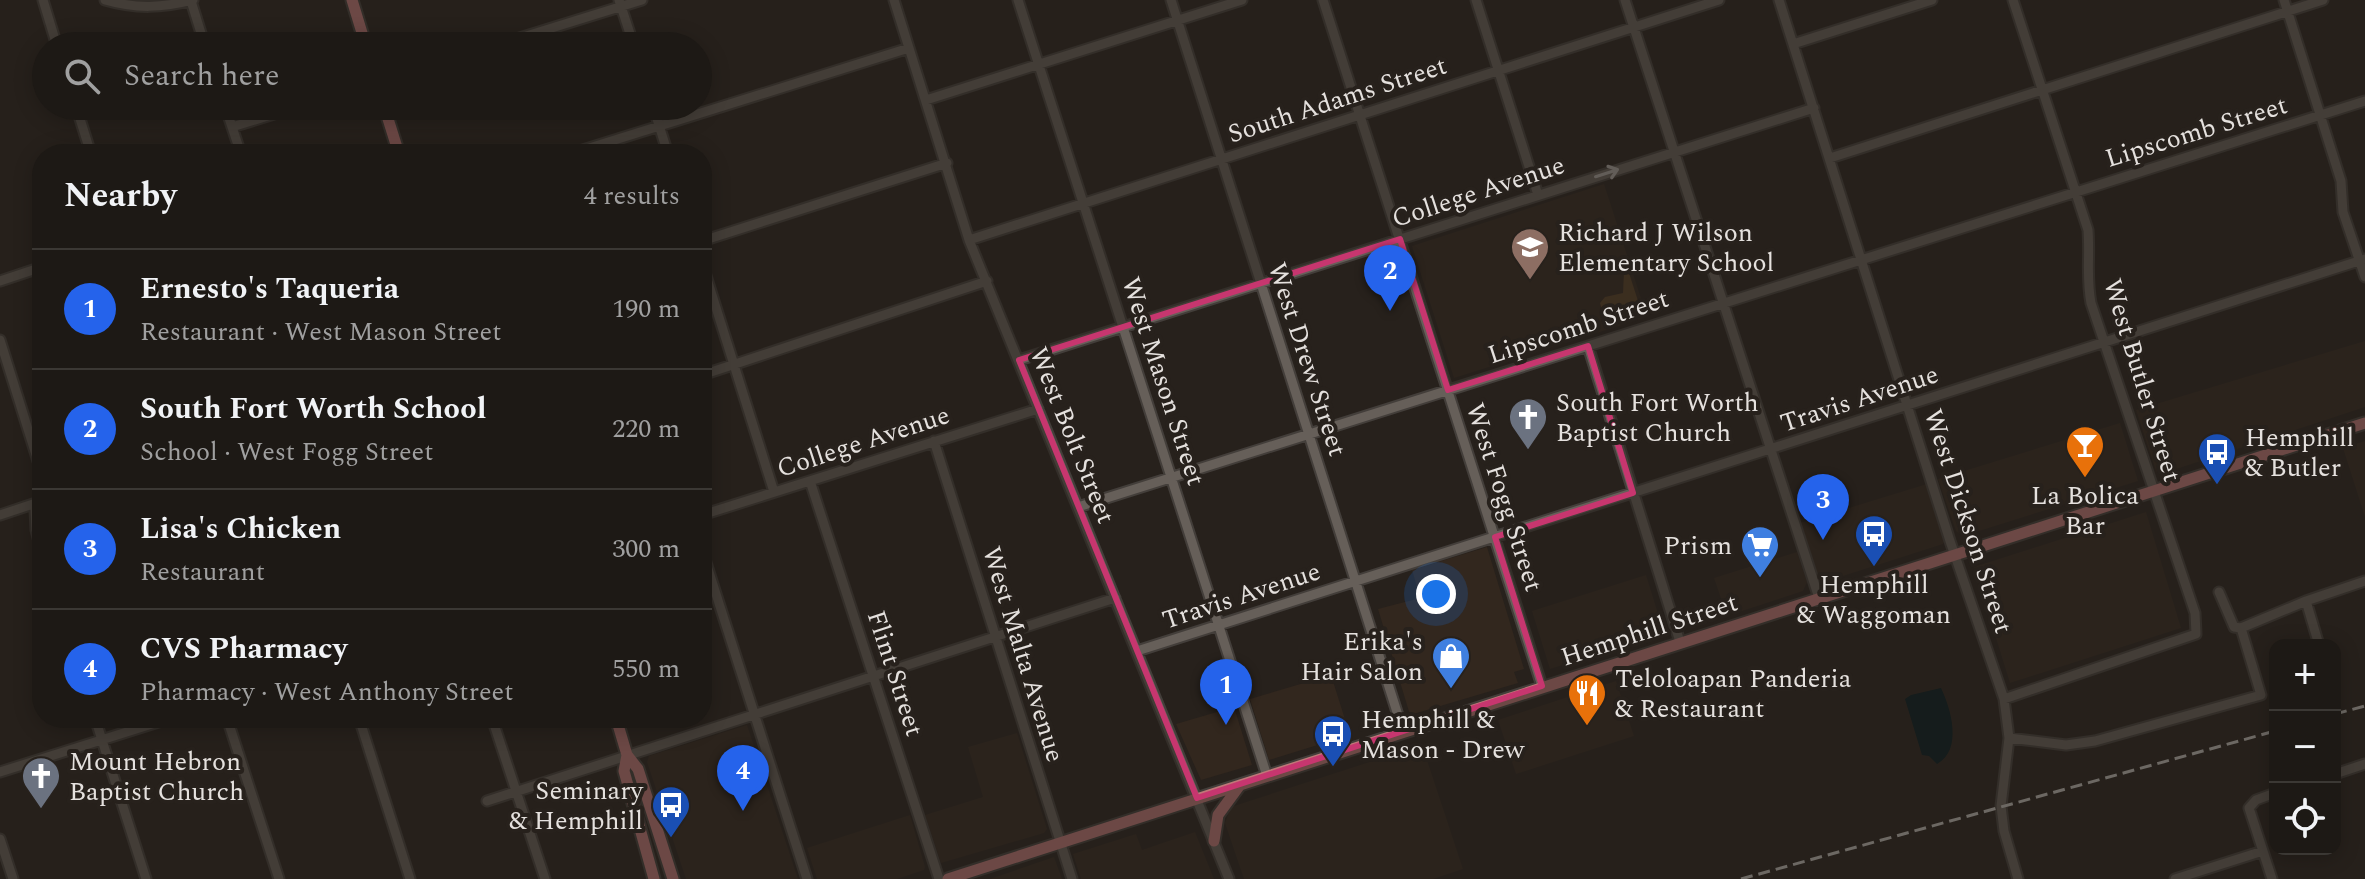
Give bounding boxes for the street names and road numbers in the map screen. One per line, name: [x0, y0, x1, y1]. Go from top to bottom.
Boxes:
street label: South Adams Street: [1223, 46, 1452, 154]
street label: Lipscomb Street: [2100, 85, 2292, 179]
street label: College Avenue: [1387, 145, 1570, 239]
street label: West Drew Street: [1257, 257, 1357, 461]
street label: West Mason Street: [1110, 272, 1216, 491]
street label: West Butler Street: [2092, 274, 2192, 487]
street label: Lipscomb Street: [1483, 279, 1674, 375]
street label: West Bolt Street: [1018, 341, 1126, 530]
street label: Travis Avenue: [1775, 355, 1944, 443]
street label: College Avenue: [772, 395, 955, 489]
street label: West Fogg Street: [1455, 398, 1553, 597]
street label: West Dickson Street: [1913, 404, 2023, 639]
street label: West Malta Avenue: [971, 542, 1075, 767]
street label: Travis Avenue: [1157, 552, 1326, 640]
street label: Hemphill Street: [1556, 583, 1743, 677]
street label: Flint Street: [856, 605, 934, 741]

